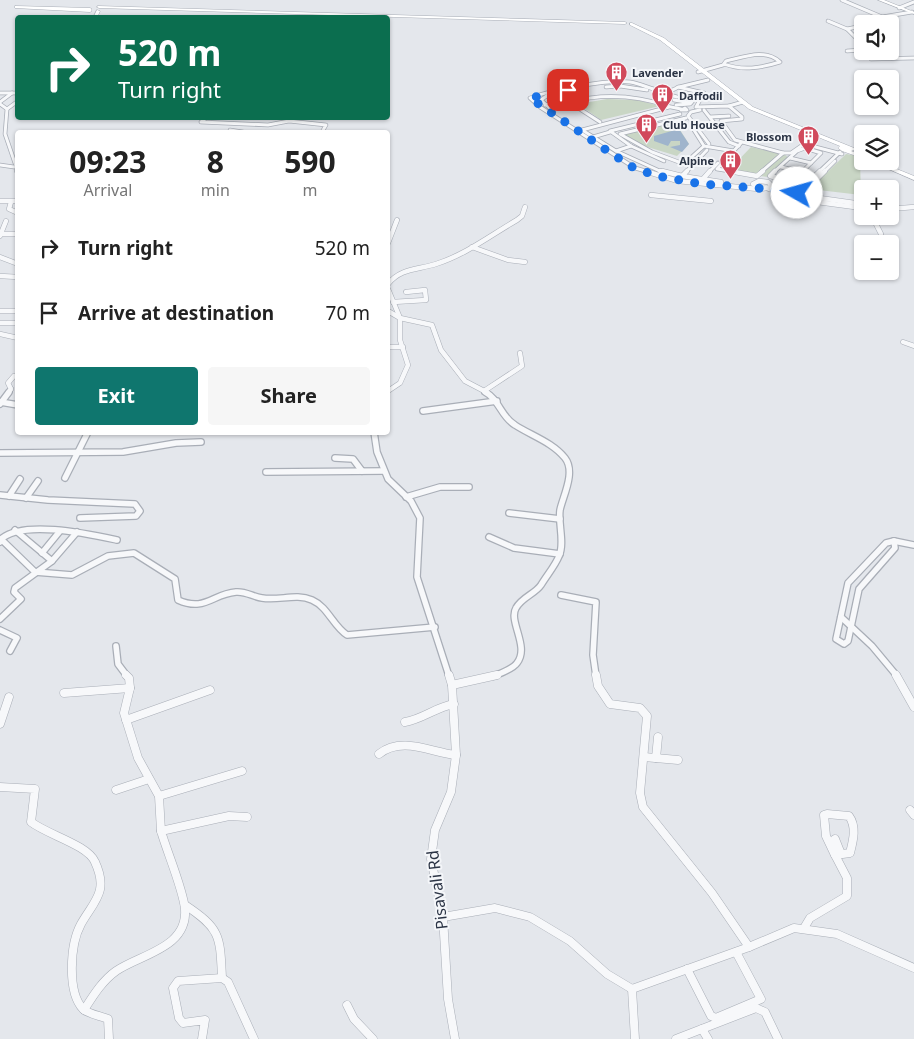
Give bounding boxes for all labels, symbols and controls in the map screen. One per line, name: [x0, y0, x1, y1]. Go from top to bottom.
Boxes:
map controls: [854, 15, 899, 280]
button: sound: [854, 15, 899, 60]
text: 520 m: [118, 29, 221, 76]
icon: right: [35, 35, 100, 100]
building icon: Lavender: [604, 60, 628, 91]
place label: Lavender: [632, 65, 683, 80]
pin: [547, 69, 589, 111]
button: search: [854, 70, 899, 115]
text: Turn right: [118, 74, 221, 104]
icon: arrive: [554, 76, 582, 104]
building icon: Daffodil: [651, 83, 675, 114]
place label: Daffodil: [679, 88, 723, 103]
building icon: Club House: [635, 112, 659, 143]
place label: Club House: [663, 117, 725, 132]
building icon: Blossom: [796, 124, 820, 155]
button: layers: [854, 125, 899, 170]
place label: Blossom: [746, 129, 792, 144]
text: 09:23: [69, 141, 146, 182]
text: 8: [207, 141, 224, 182]
text: 590: [284, 141, 336, 182]
building icon: Alpine: [718, 148, 742, 179]
place label: Alpine: [679, 153, 714, 168]
position arrow: [770, 166, 822, 218]
text: Arrival: [83, 179, 132, 201]
text: min: [201, 179, 230, 201]
text: m: [302, 179, 317, 201]
button: +: [854, 180, 899, 225]
icon: right: [35, 234, 63, 262]
text: Turn right: [78, 235, 173, 261]
text: 520 m: [315, 235, 370, 261]
button: −: [854, 235, 899, 280]
icon: arrive: [35, 299, 63, 327]
text: Arrive at destination: [78, 300, 274, 326]
text: 70 m: [326, 300, 370, 326]
button: Exit: [35, 367, 198, 425]
button: Share: [208, 367, 370, 425]
street label: Pisavali Rd: [421, 849, 453, 931]

